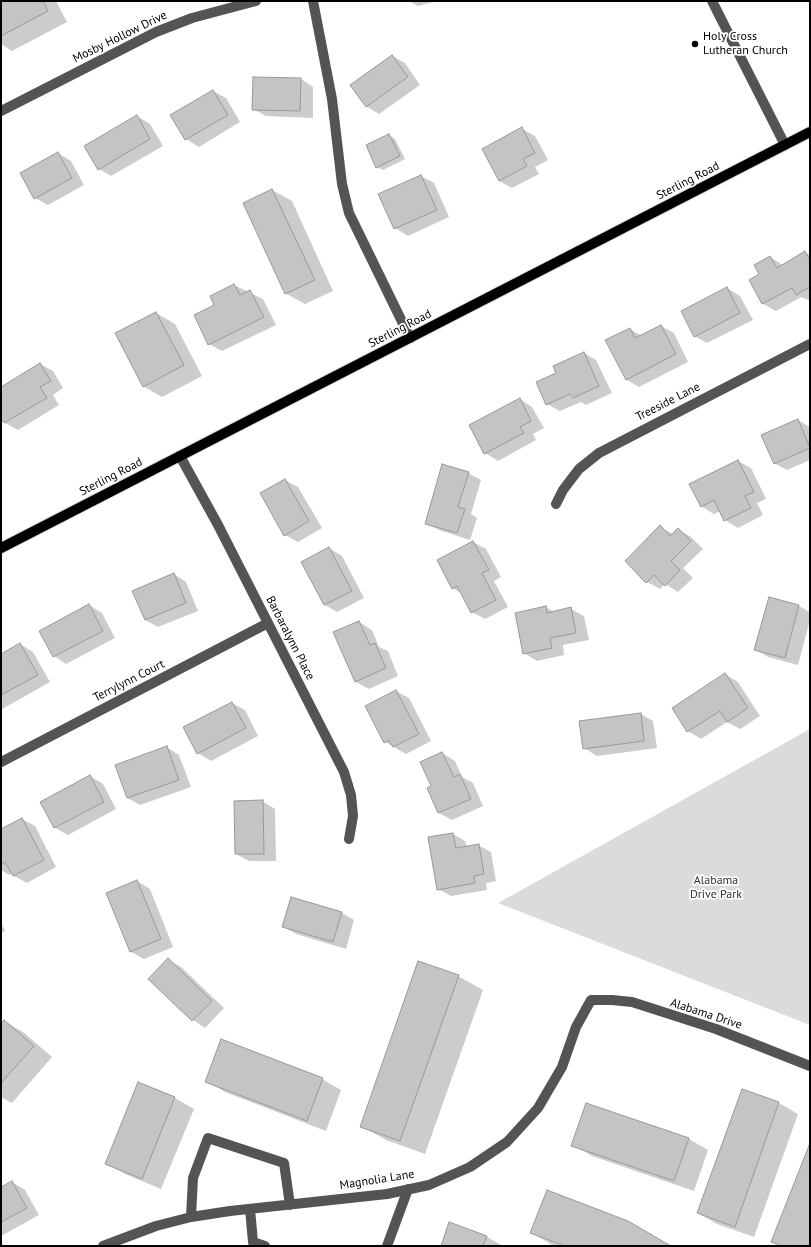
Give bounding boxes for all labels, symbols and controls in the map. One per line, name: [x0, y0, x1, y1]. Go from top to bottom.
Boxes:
street label: Mosby Hollow Drive: [71, 8, 169, 66]
place label: Holy Cross Lutheran Church: [703, 30, 788, 58]
marker: Holy Cross Lutheran Church: [690, 39, 700, 49]
street label: Sterling Road: [654, 159, 722, 203]
street label: Sterling Road: [366, 307, 434, 351]
street label: Treeside Lane: [633, 380, 703, 424]
street label: Sterling Road: [77, 455, 145, 499]
street label: Barbaralynn Place: [263, 594, 317, 682]
street label: Terrylynn Court: [91, 657, 167, 705]
park label: Alabama Drive Park: [690, 874, 742, 902]
street label: Alabama Drive: [668, 996, 744, 1032]
street label: Magnolia Lane: [339, 1167, 415, 1193]

